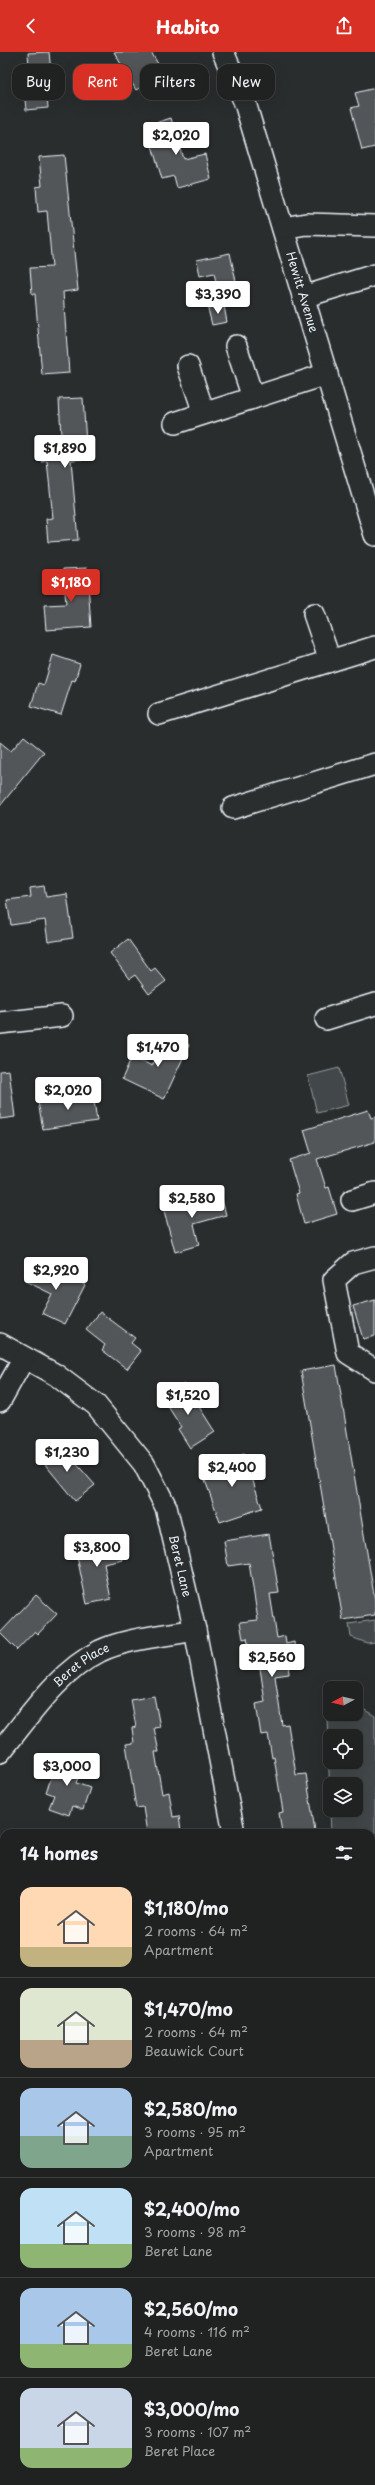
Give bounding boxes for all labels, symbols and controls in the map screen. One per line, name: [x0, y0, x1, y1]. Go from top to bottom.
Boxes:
text: Habito: [156, 13, 219, 40]
icon: back: [20, 15, 42, 37]
icon: share: [333, 15, 355, 37]
chip: Buy: [12, 64, 65, 100]
chip: Rent: [73, 64, 132, 100]
chip: Filters: [140, 64, 209, 100]
chip: New: [217, 64, 275, 100]
pin: $2,020: [143, 122, 209, 156]
text: $2,020: [152, 125, 200, 144]
street label: Hewitt Avenue: [282, 249, 324, 335]
pin: $3,390: [185, 281, 251, 315]
text: $3,390: [195, 284, 241, 303]
pin: $1,890: [32, 435, 98, 469]
text: $1,890: [43, 438, 87, 457]
pin: $1,180: [38, 569, 104, 603]
text: $1,180: [51, 572, 91, 591]
pin: $1,470: [125, 1034, 191, 1068]
text: $1,470: [136, 1037, 180, 1056]
pin: $2,020: [35, 1077, 101, 1111]
text: $2,020: [44, 1080, 92, 1099]
pin: $2,580: [159, 1185, 225, 1219]
text: $2,580: [169, 1188, 215, 1207]
pin: $2,920: [23, 1257, 89, 1291]
text: $2,920: [33, 1260, 79, 1279]
pin: $1,520: [155, 1382, 221, 1416]
text: $1,520: [166, 1385, 210, 1404]
pin: $1,230: [34, 1439, 100, 1473]
text: $1,230: [45, 1442, 89, 1461]
pin: $2,400: [199, 1454, 265, 1488]
text: $2,400: [208, 1457, 256, 1476]
street label: Beret Lane: [165, 1533, 197, 1599]
pin: $3,800: [64, 1534, 130, 1568]
text: $3,800: [73, 1537, 121, 1556]
street label: Beret Place: [49, 1638, 112, 1691]
pin: $2,560: [239, 1644, 305, 1678]
text: $2,560: [248, 1647, 296, 1666]
north arrow: [323, 1681, 363, 1721]
map controls: [323, 1681, 363, 1817]
button: locate: [323, 1729, 363, 1769]
pin: $3,000: [34, 1753, 100, 1787]
text: $3,000: [43, 1756, 91, 1775]
button: layers: [323, 1777, 363, 1817]
text: 14 homes: [20, 1840, 98, 1866]
icon: filters: [333, 1842, 355, 1864]
text: $1,180/mo: [144, 1895, 228, 1921]
icon: home: [52, 1903, 100, 1951]
text: 2 rooms · 64 m²: [144, 1921, 248, 1940]
text: Apartment: [144, 1940, 213, 1959]
text: $1,470/mo: [144, 1996, 233, 2022]
icon: home: [52, 2004, 100, 2052]
text: 2 rooms · 64 m²: [144, 2022, 248, 2041]
text: Beauwick Court: [144, 2041, 244, 2060]
text: $2,580/mo: [144, 2096, 237, 2122]
icon: home: [52, 2104, 100, 2152]
text: 3 rooms · 95 m²: [144, 2122, 246, 2141]
text: Apartment: [144, 2141, 213, 2160]
text: $2,400/mo: [144, 2196, 240, 2222]
icon: home: [52, 2204, 100, 2252]
text: 3 rooms · 98 m²: [144, 2222, 246, 2241]
text: Beret Lane: [144, 2241, 213, 2260]
text: $2,560/mo: [144, 2296, 238, 2322]
icon: home: [52, 2304, 100, 2352]
text: 4 rooms · 116 m²: [144, 2322, 250, 2341]
text: Beret Lane: [144, 2341, 213, 2360]
text: $3,000/mo: [144, 2396, 239, 2422]
icon: home: [52, 2404, 100, 2452]
text: 3 rooms · 107 m²: [144, 2422, 251, 2441]
text: Beret Place: [144, 2441, 215, 2460]

